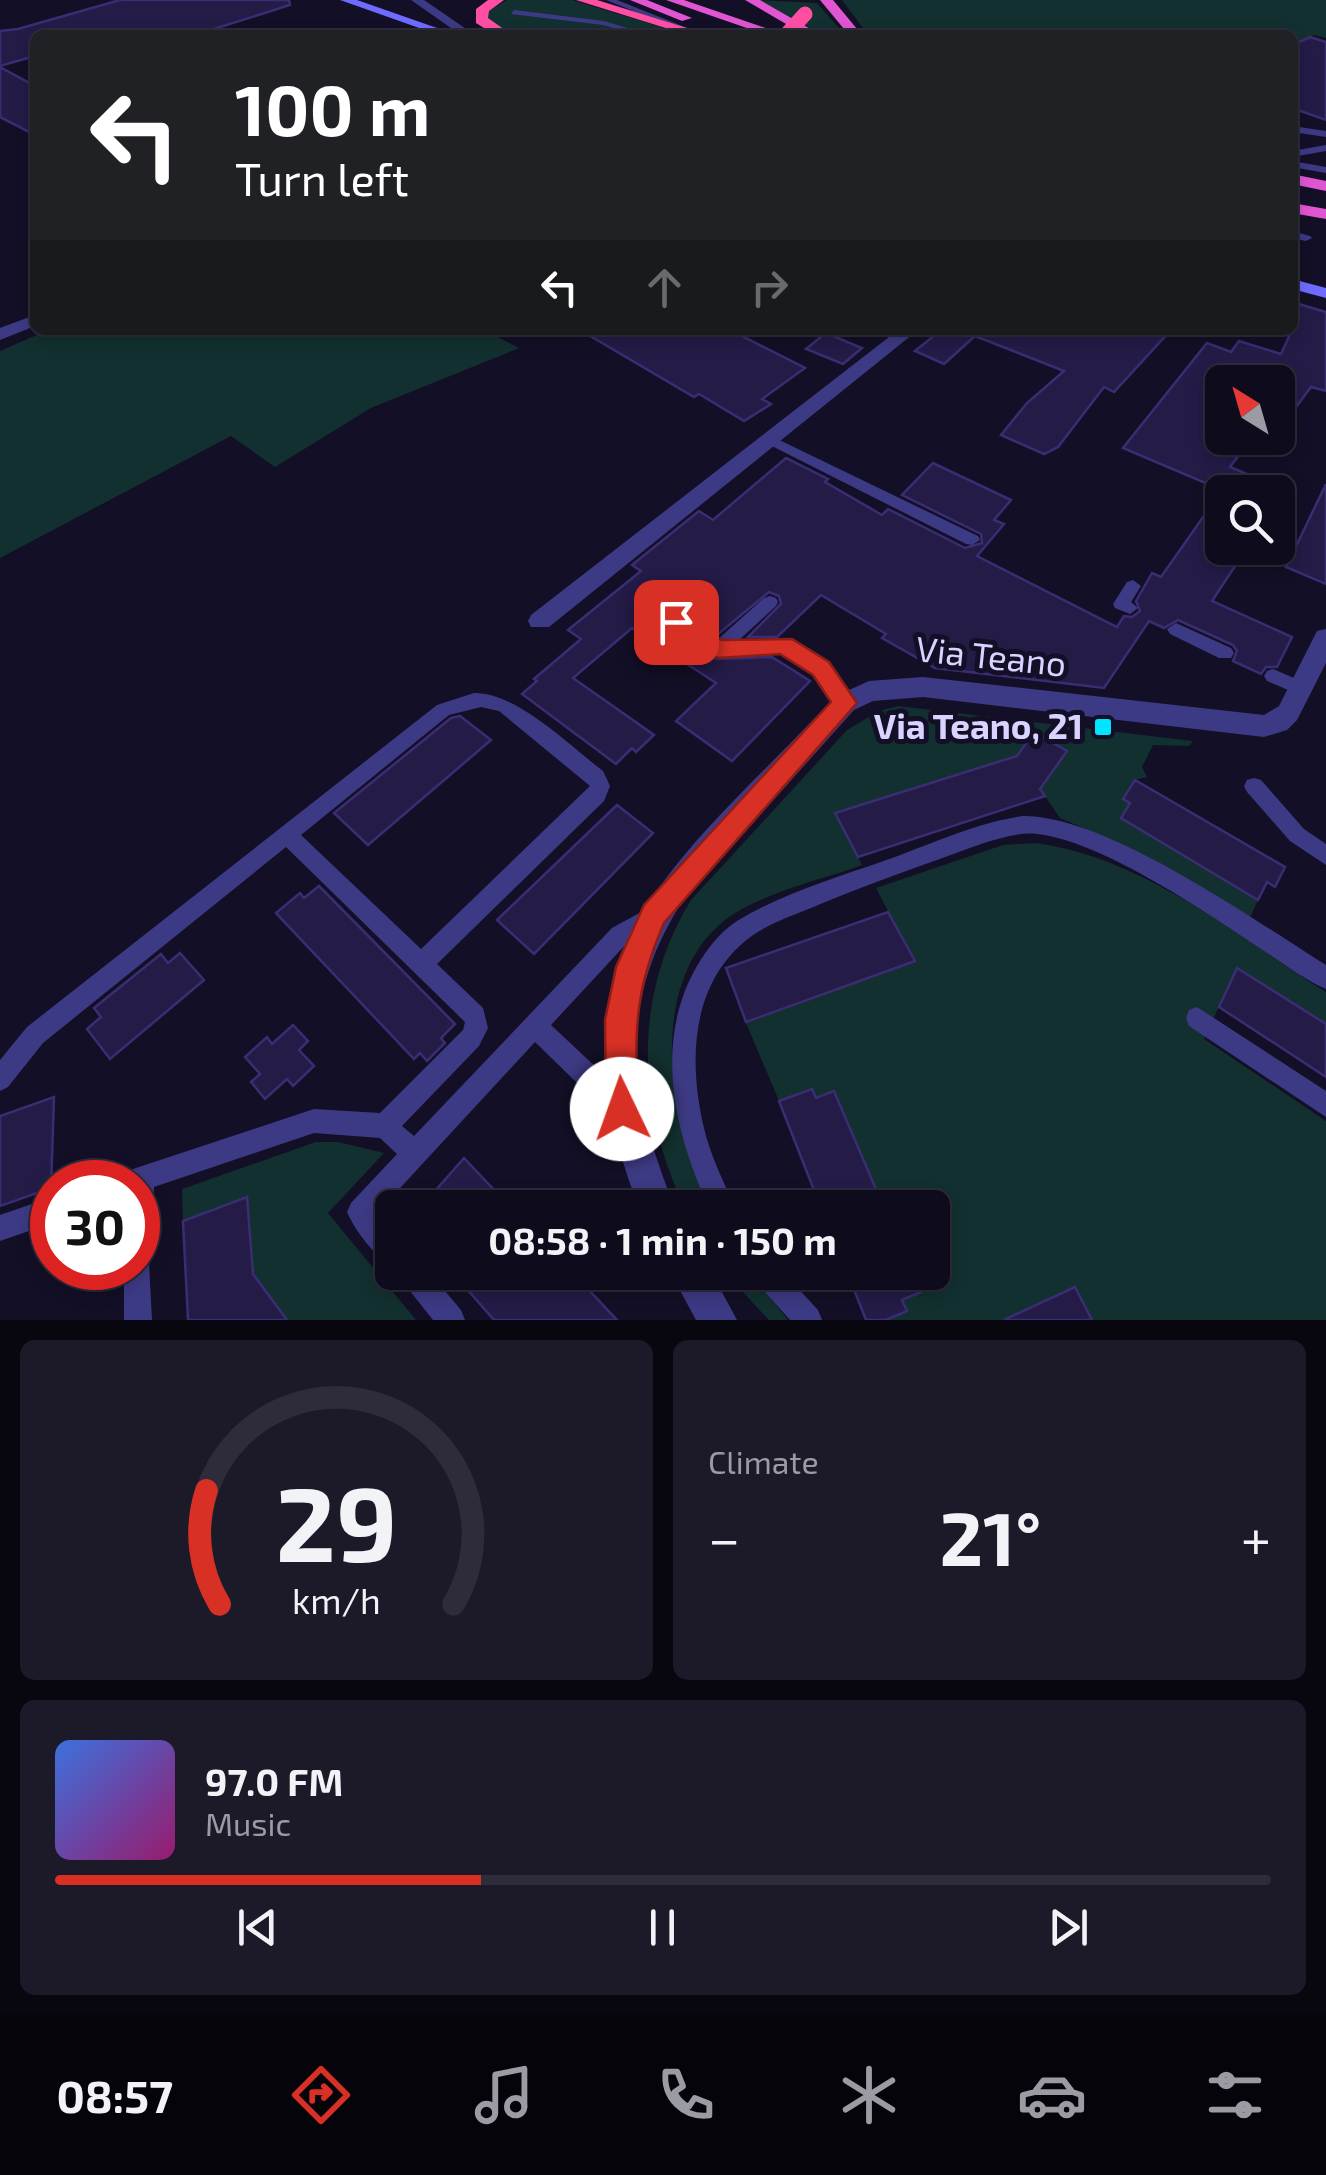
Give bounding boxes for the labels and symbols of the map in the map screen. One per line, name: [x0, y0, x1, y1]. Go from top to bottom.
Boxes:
north arrow: [1205, 365, 1295, 455]
pin: [634, 580, 719, 665]
street label: Via Teano: [914, 626, 1068, 684]
place label: Via Teano, 21: [874, 704, 1083, 746]
marker: Via Teano, 21: [1092, 716, 1114, 738]
position arrow: [570, 1057, 674, 1161]
speed limit sign: 30: [30, 1160, 160, 1290]

